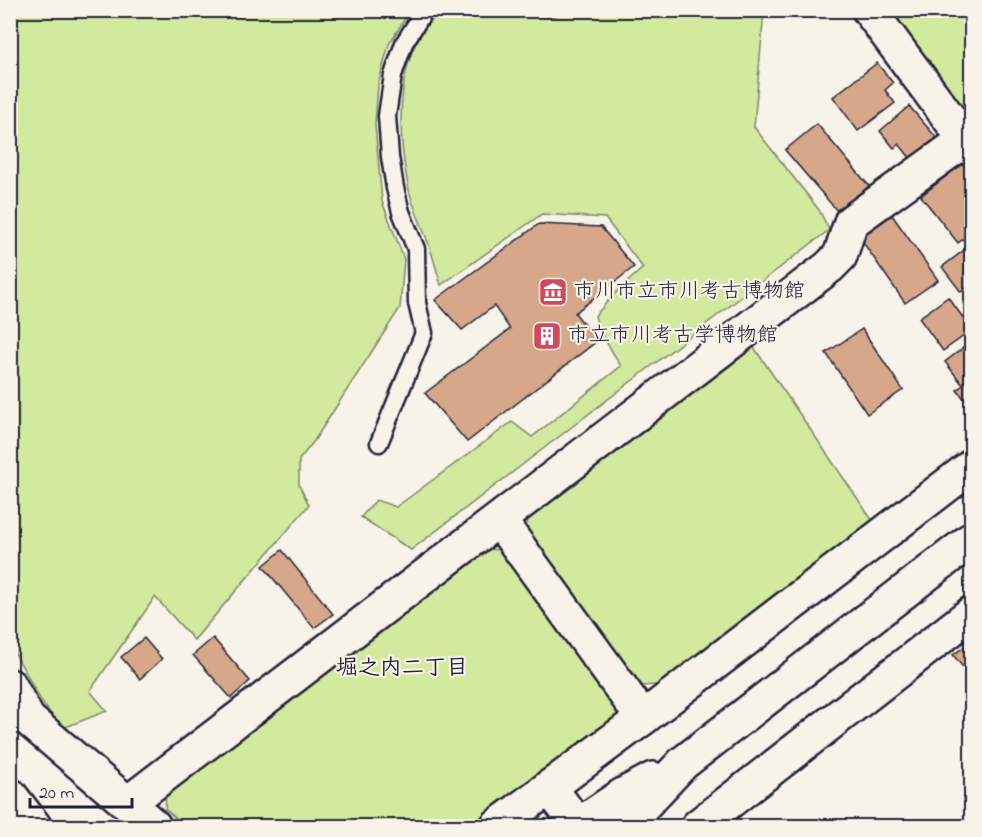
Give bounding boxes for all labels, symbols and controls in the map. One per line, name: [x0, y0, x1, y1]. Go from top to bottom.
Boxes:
museum icon: 市川市立市川考古博物館: [537, 276, 569, 308]
place label: 市川市立市川考古博物館: [574, 277, 805, 307]
building icon: 市立市川考古学博物館: [531, 320, 563, 352]
place label: 市立市川考古学博物館: [568, 321, 778, 351]
district label: 堀之内二丁目: [336, 653, 468, 685]
scale bar: [30, 771, 132, 809]
text: 20 m: [39, 781, 74, 807]

